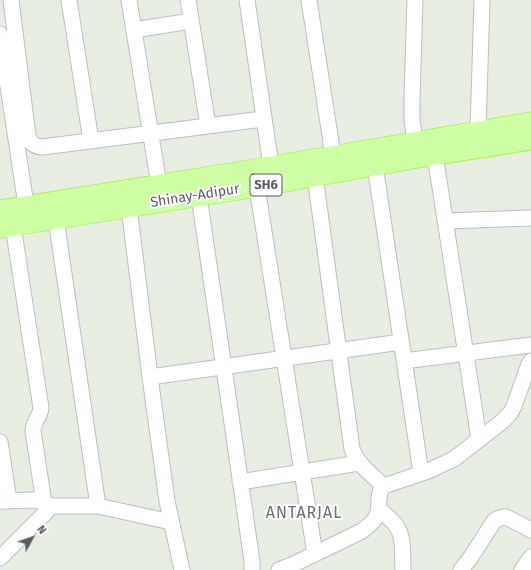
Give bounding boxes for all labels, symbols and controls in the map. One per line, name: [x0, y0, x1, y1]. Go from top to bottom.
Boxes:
road number: SH6: [250, 174, 282, 196]
street label: Shinay-Adipur: [149, 181, 241, 211]
district label: ANTARJAL: [266, 504, 342, 524]
north arrow: [12, 518, 52, 558]
text: N: [34, 523, 49, 537]

